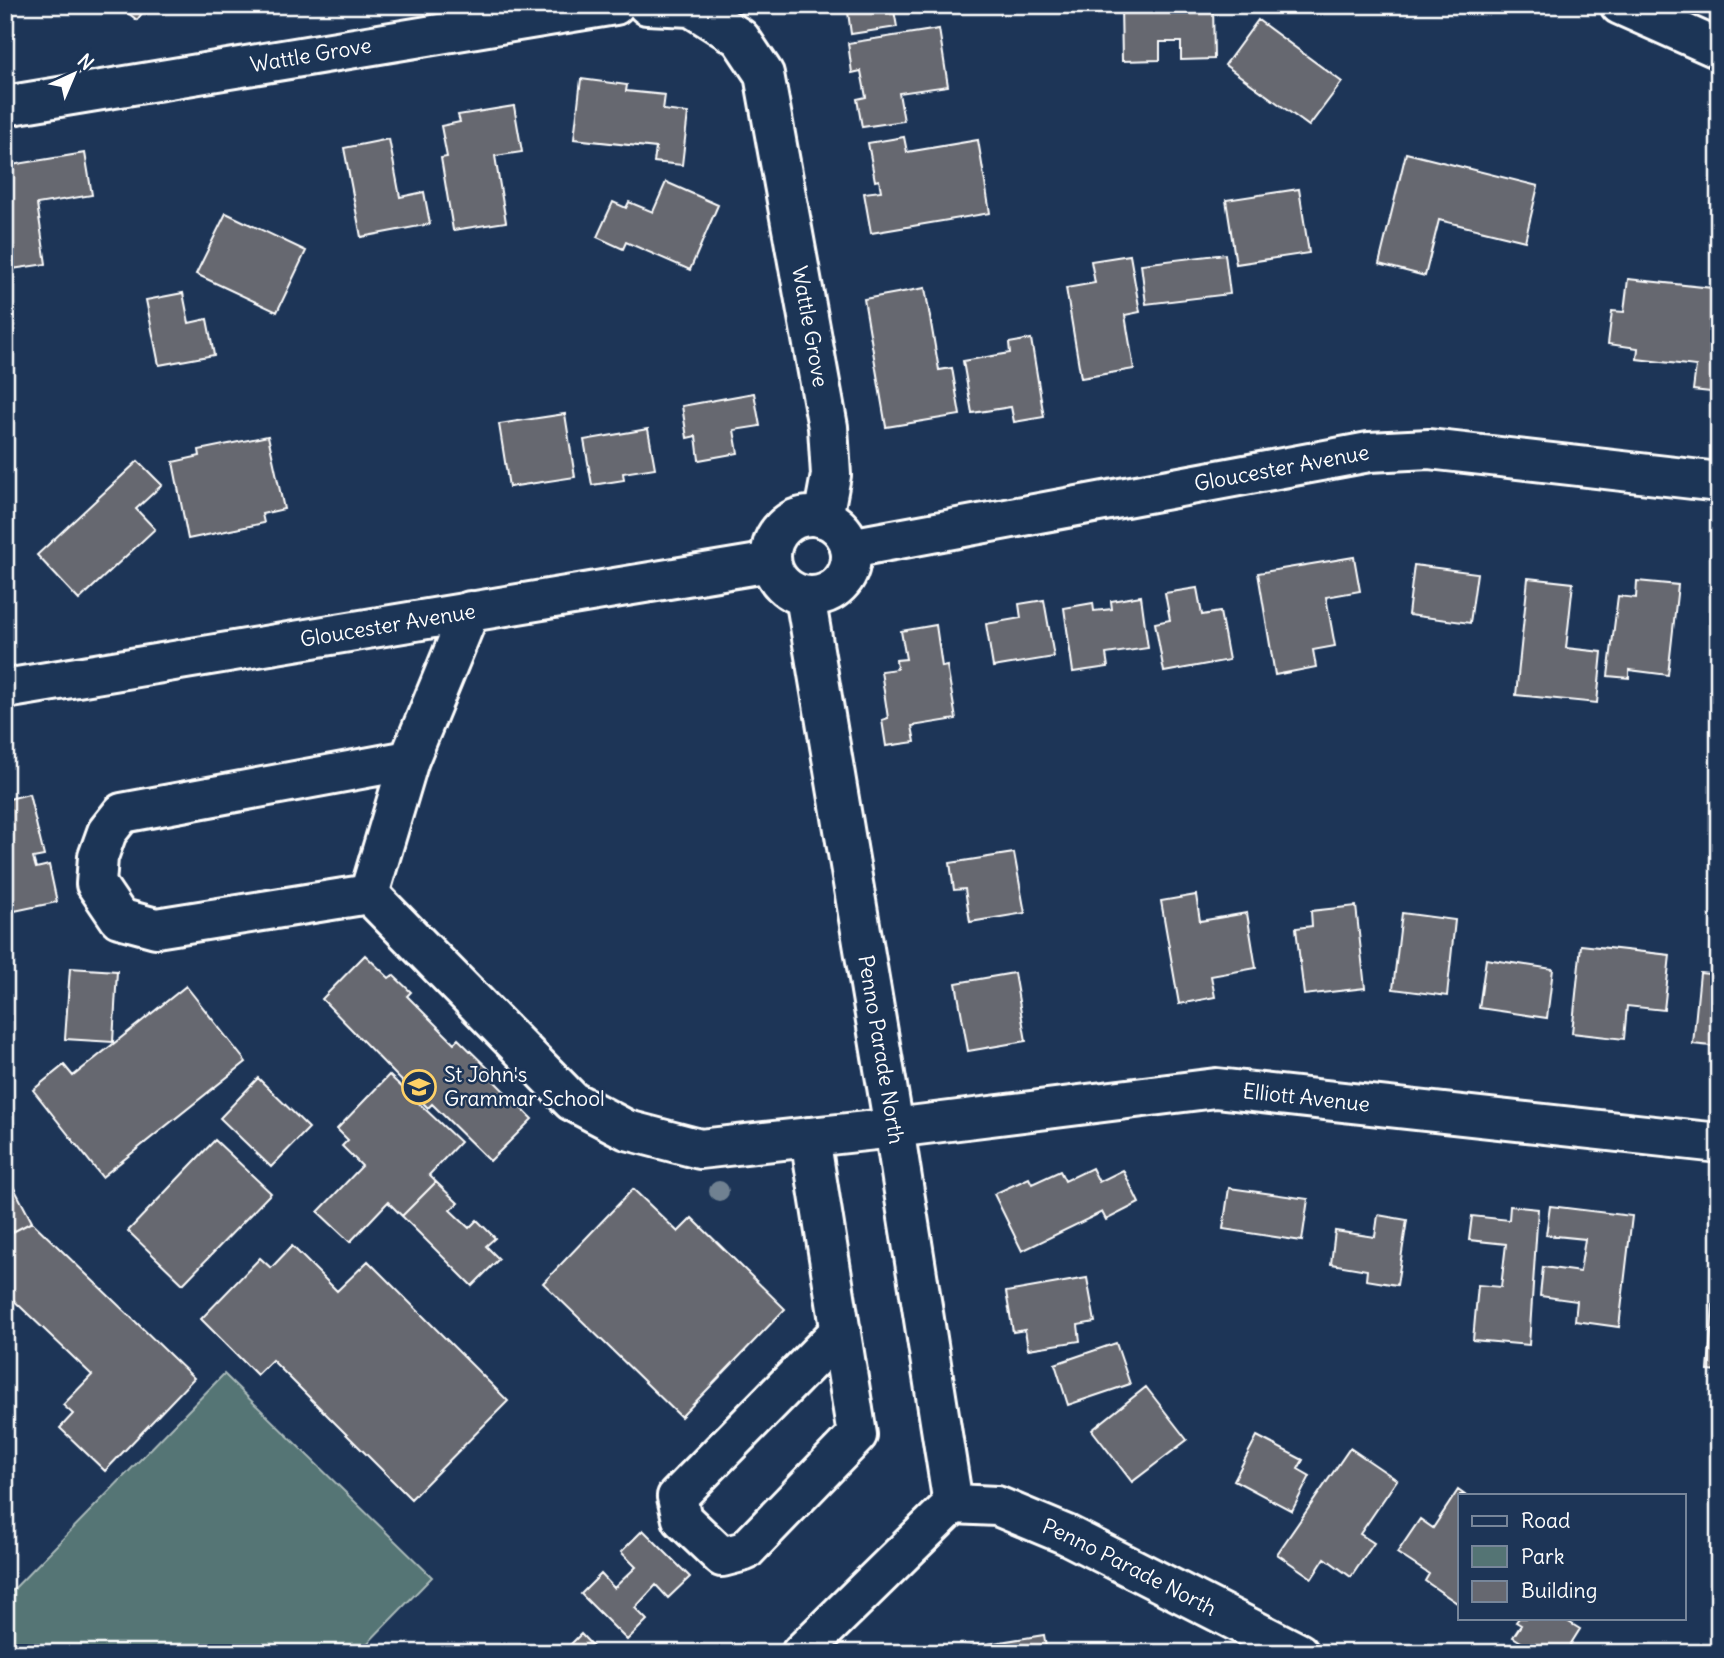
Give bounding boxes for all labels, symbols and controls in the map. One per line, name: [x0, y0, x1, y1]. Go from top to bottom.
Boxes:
street label: Wattle Grove: [248, 32, 373, 78]
north arrow: [38, 38, 108, 108]
text: N: [73, 49, 99, 75]
street label: Wattle Grove: [786, 264, 834, 389]
street label: Gloucester Avenue: [1192, 438, 1371, 497]
street label: Gloucester Avenue: [298, 597, 477, 653]
street label: Penno Parade North: [852, 953, 910, 1146]
place label: St John's Grammar School: [444, 1061, 605, 1112]
school or university icon: St John's Grammar School: [400, 1068, 438, 1106]
street label: Elliott Avenue: [1241, 1077, 1371, 1118]
legend: [1458, 1494, 1686, 1620]
text: Road: [1521, 1507, 1570, 1534]
street label: Penno Parade North: [1039, 1512, 1221, 1622]
text: Park: [1521, 1543, 1564, 1570]
text: Building: [1521, 1577, 1597, 1604]

